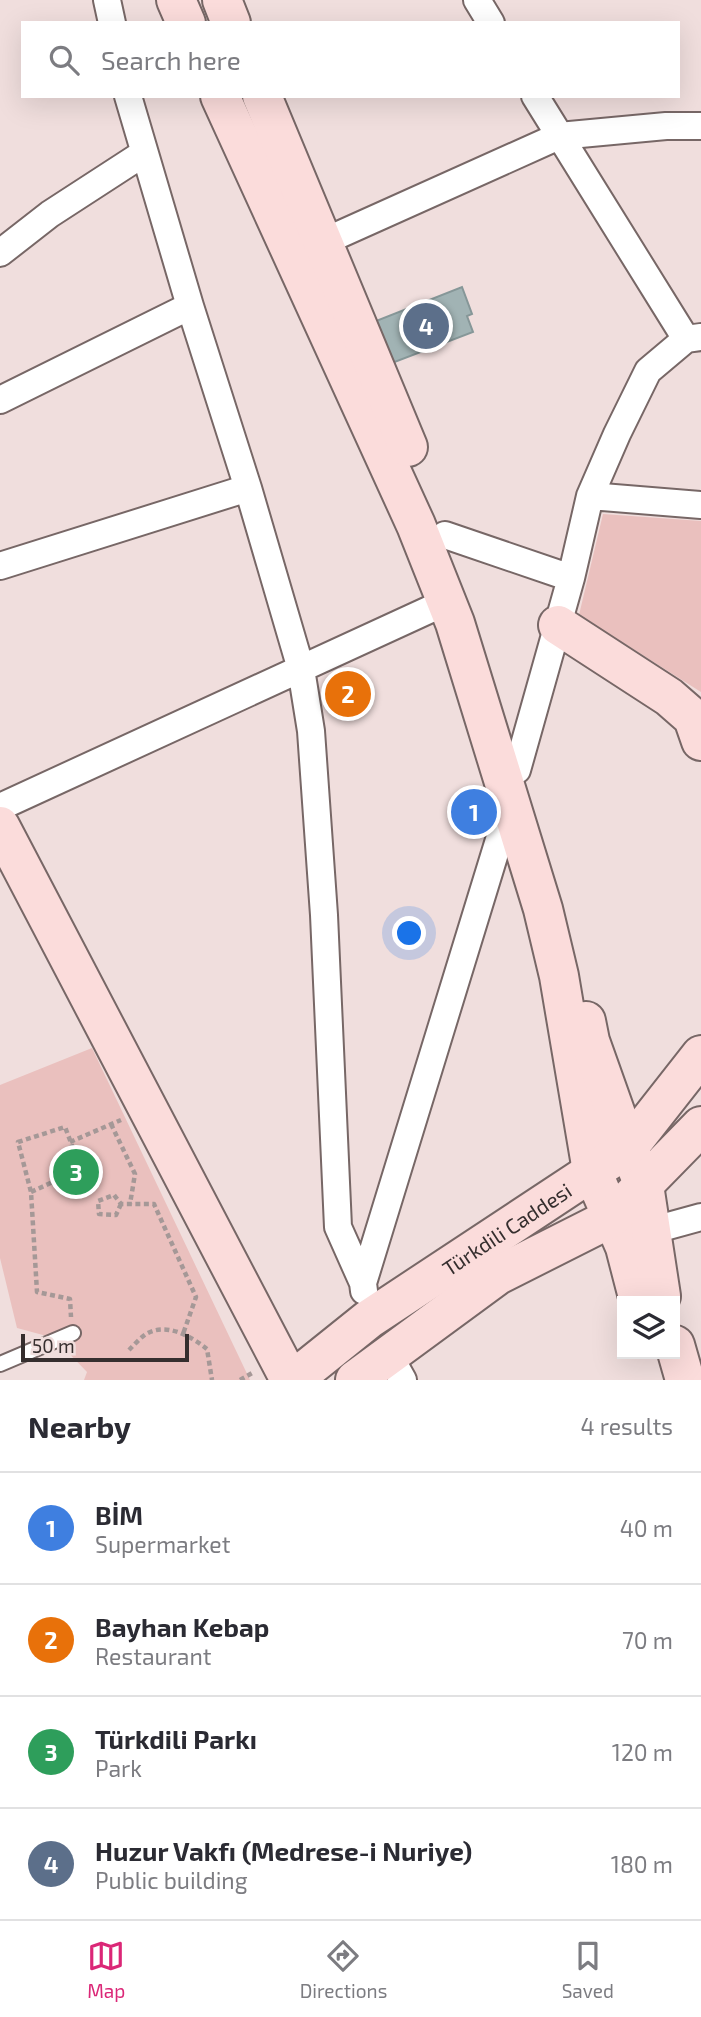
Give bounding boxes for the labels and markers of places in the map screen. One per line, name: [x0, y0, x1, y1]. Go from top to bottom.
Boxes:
pin: 4: [403, 300, 449, 352]
pin: 2: [325, 668, 371, 720]
pin: 1: [451, 786, 497, 838]
pin: 3: [53, 1146, 99, 1198]

